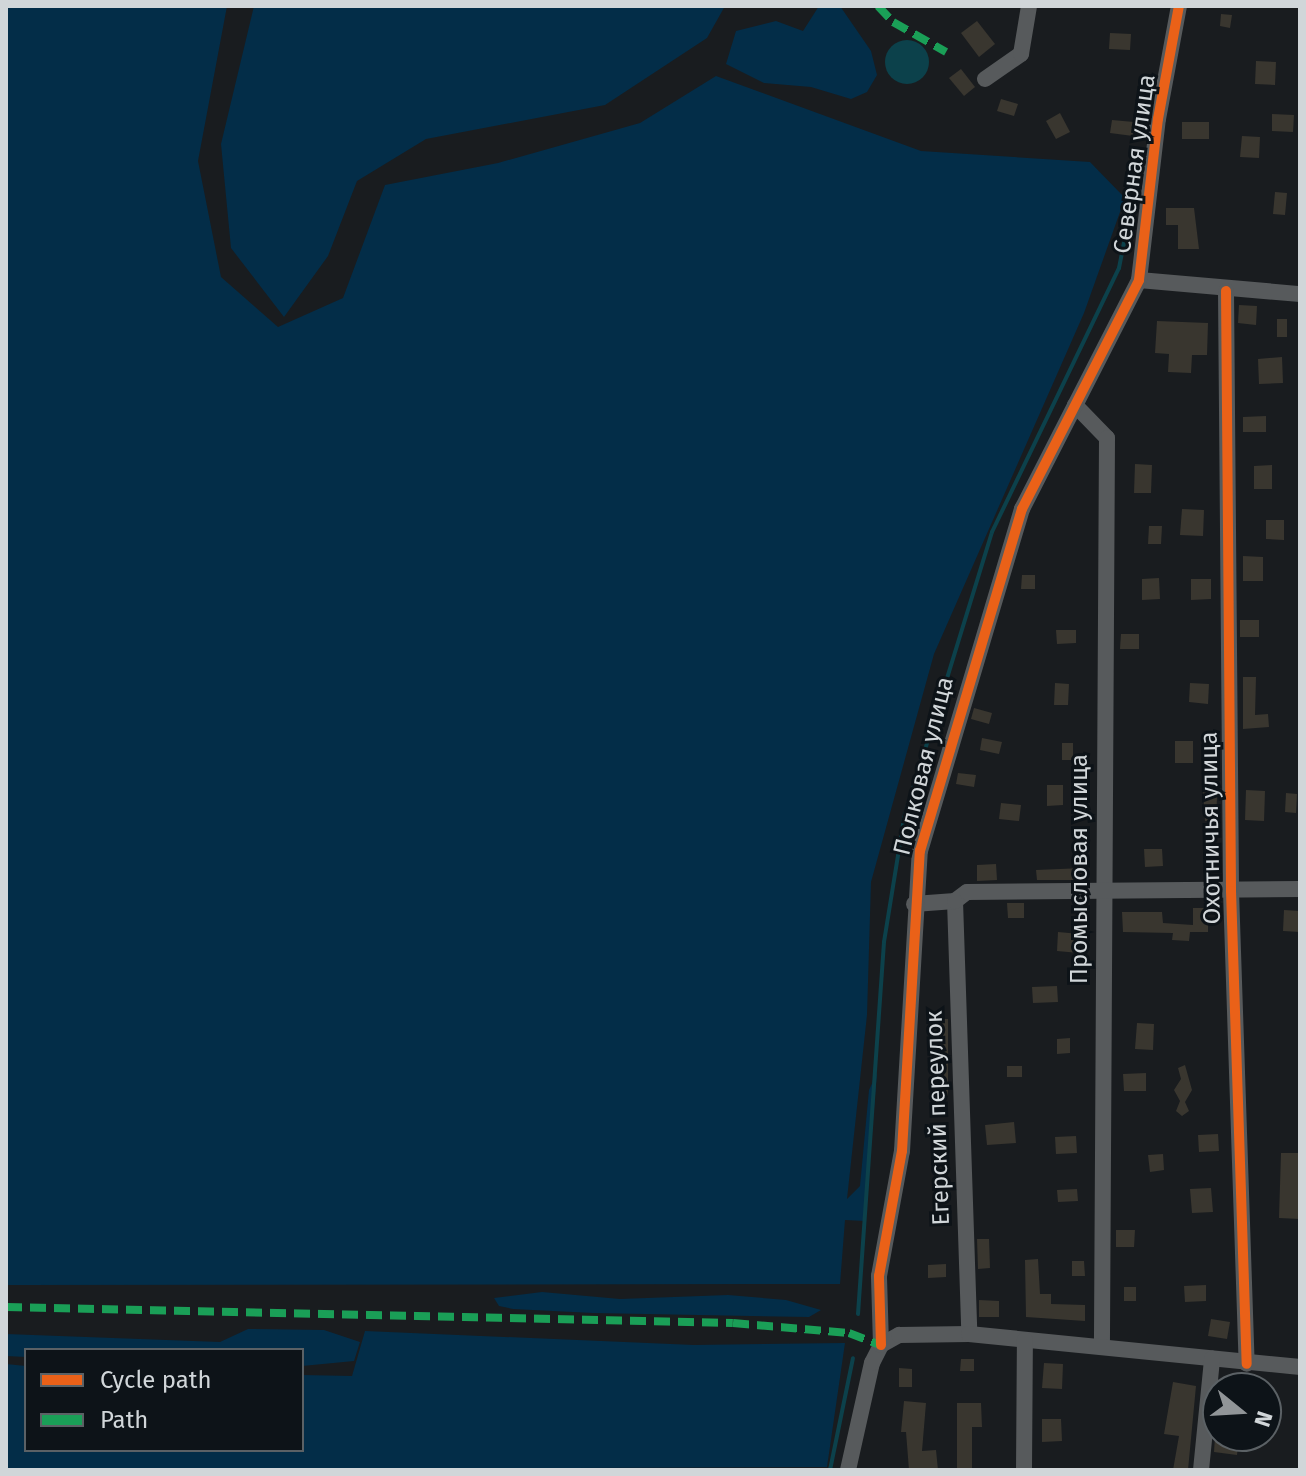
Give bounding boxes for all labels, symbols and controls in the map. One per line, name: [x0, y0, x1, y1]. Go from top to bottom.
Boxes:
street label: Северная улица: [1108, 73, 1162, 255]
street label: Полковая улица: [888, 674, 960, 858]
street label: Охотничья улица: [1195, 731, 1227, 925]
street label: Промысловая улица: [1066, 754, 1094, 984]
street label: Егерский переулок: [920, 1010, 956, 1226]
legend: [24, 1348, 304, 1452]
text: Cycle path: [100, 1366, 212, 1394]
north arrow: [1202, 1372, 1282, 1452]
text: Path: [100, 1406, 148, 1434]
text: N: [1248, 1408, 1278, 1430]

